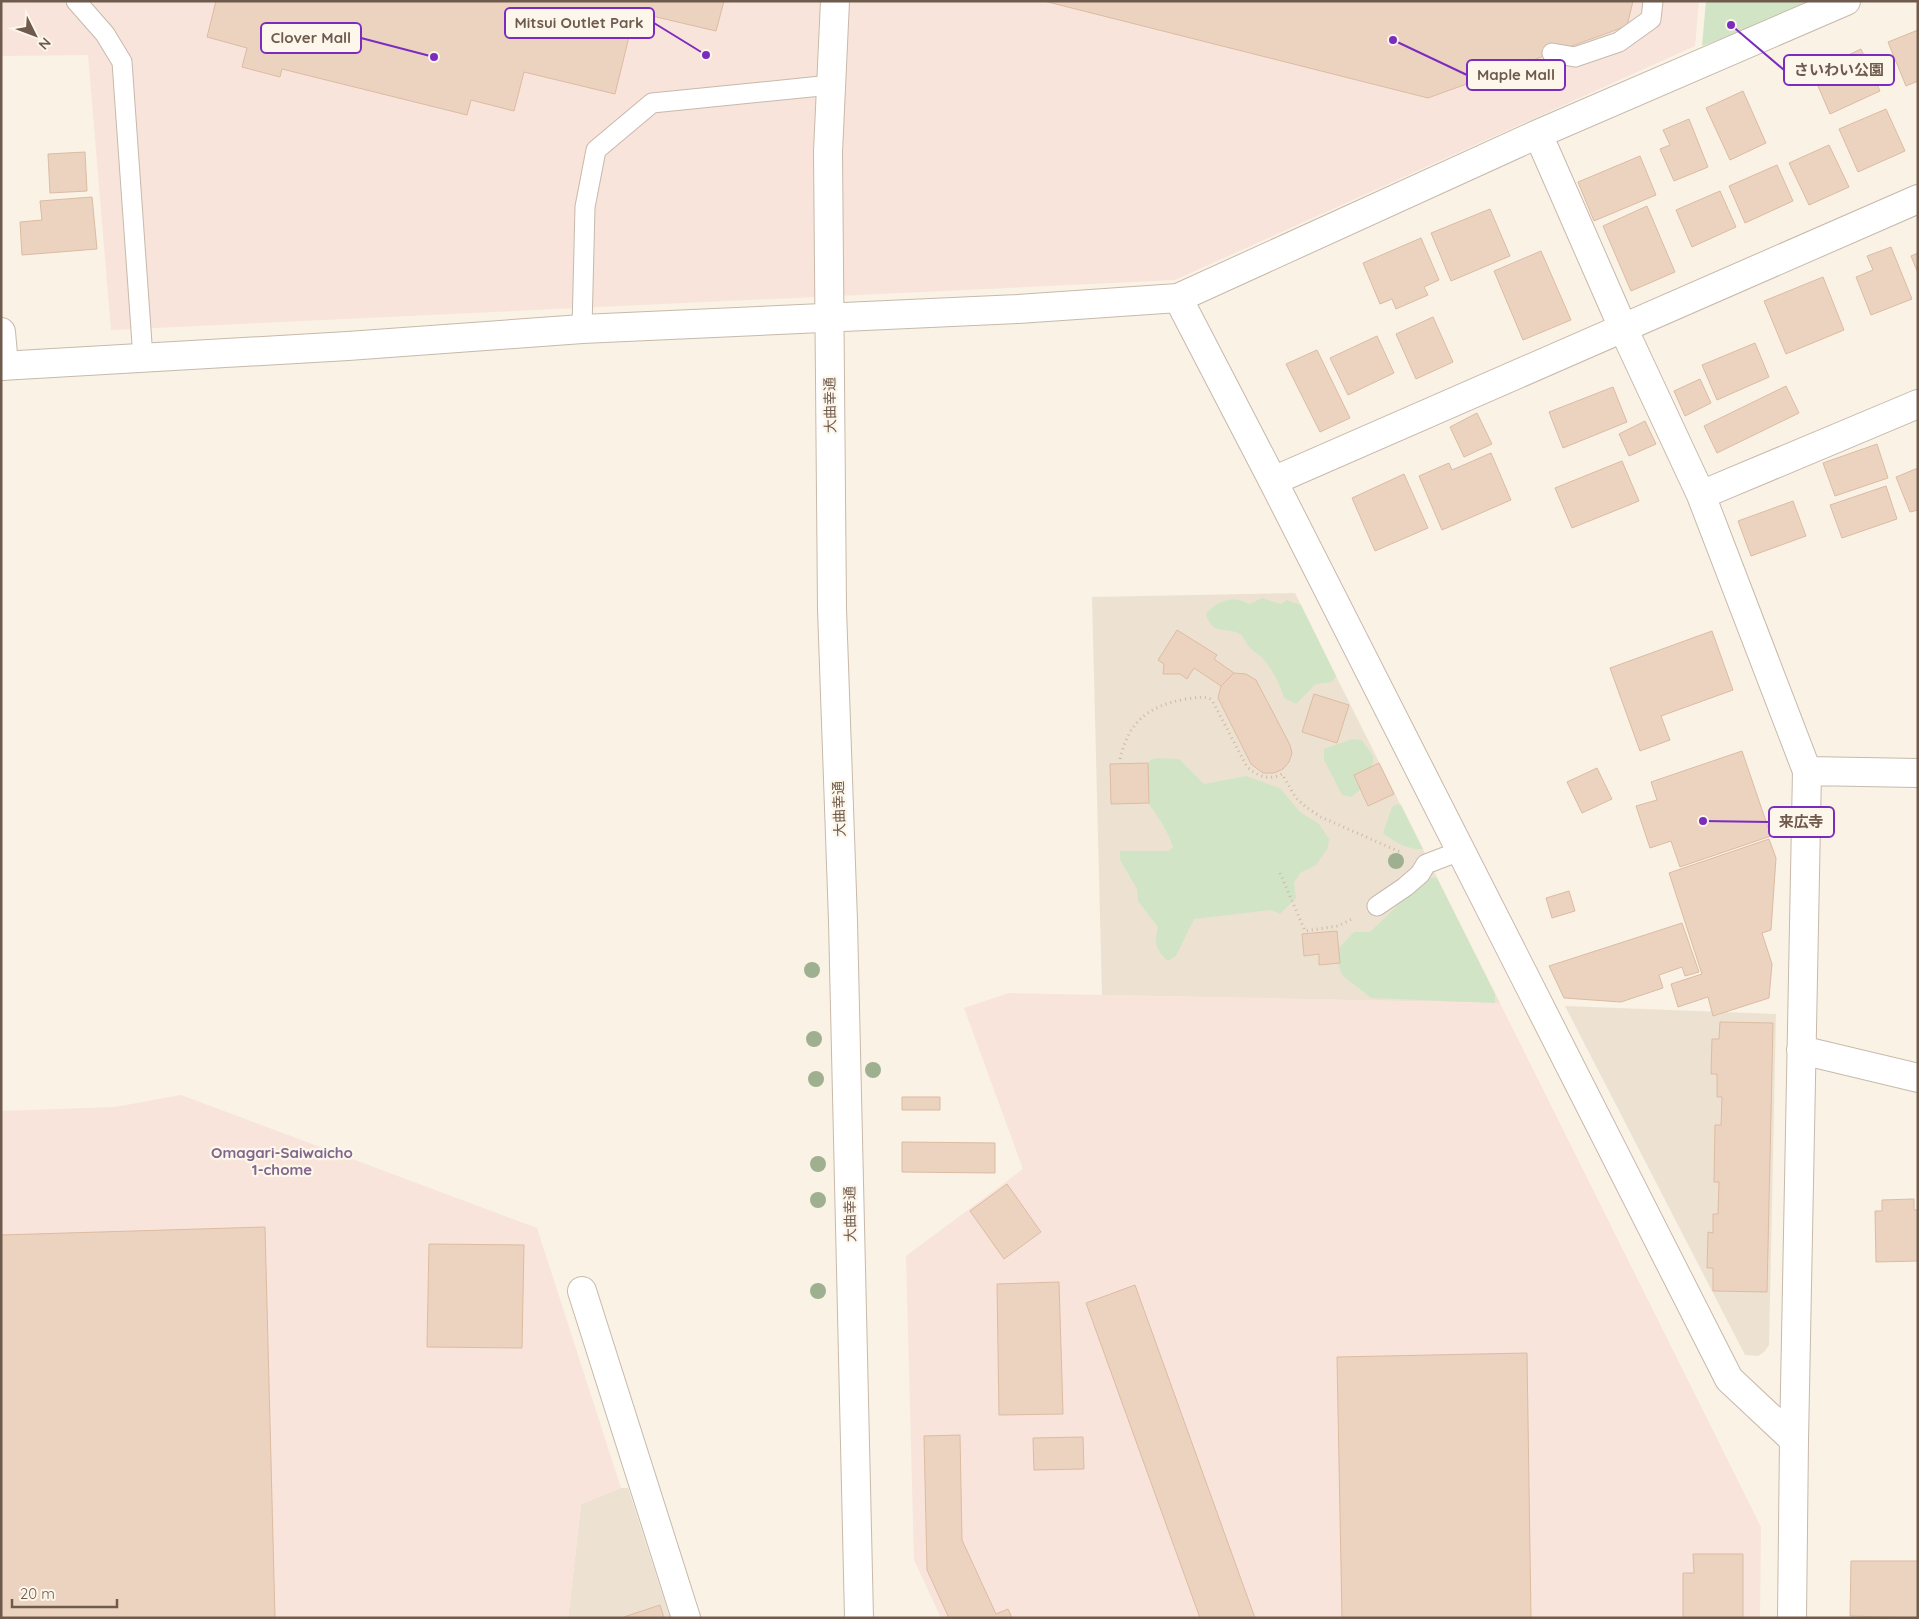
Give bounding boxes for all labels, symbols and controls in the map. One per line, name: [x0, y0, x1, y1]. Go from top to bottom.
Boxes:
callout: Mitsui Outlet Park: [505, 8, 654, 38]
north arrow: [10, 10, 60, 60]
text: Mitsui Outlet Park: [515, 13, 643, 32]
callout: Clover Mall: [261, 23, 361, 53]
text: Clover Mall: [271, 28, 351, 47]
text: N: [35, 34, 55, 54]
callout: さいわい公園: [1784, 55, 1894, 85]
callout: Maple Mall: [1467, 60, 1565, 90]
text: さいわい公園: [1794, 60, 1884, 79]
text: Maple Mall: [1477, 65, 1555, 84]
street label: 大曲幸通: [821, 377, 839, 433]
street label: 大曲幸通: [829, 781, 849, 837]
callout: 来広寺: [1769, 807, 1834, 837]
text: 来広寺: [1778, 812, 1824, 831]
district label: Omagari-Saiwaicho 1-chome: [211, 1143, 353, 1179]
street label: 大曲幸通: [841, 1186, 859, 1242]
scale bar: [12, 1576, 118, 1608]
text: 20 m: [20, 1584, 55, 1603]

